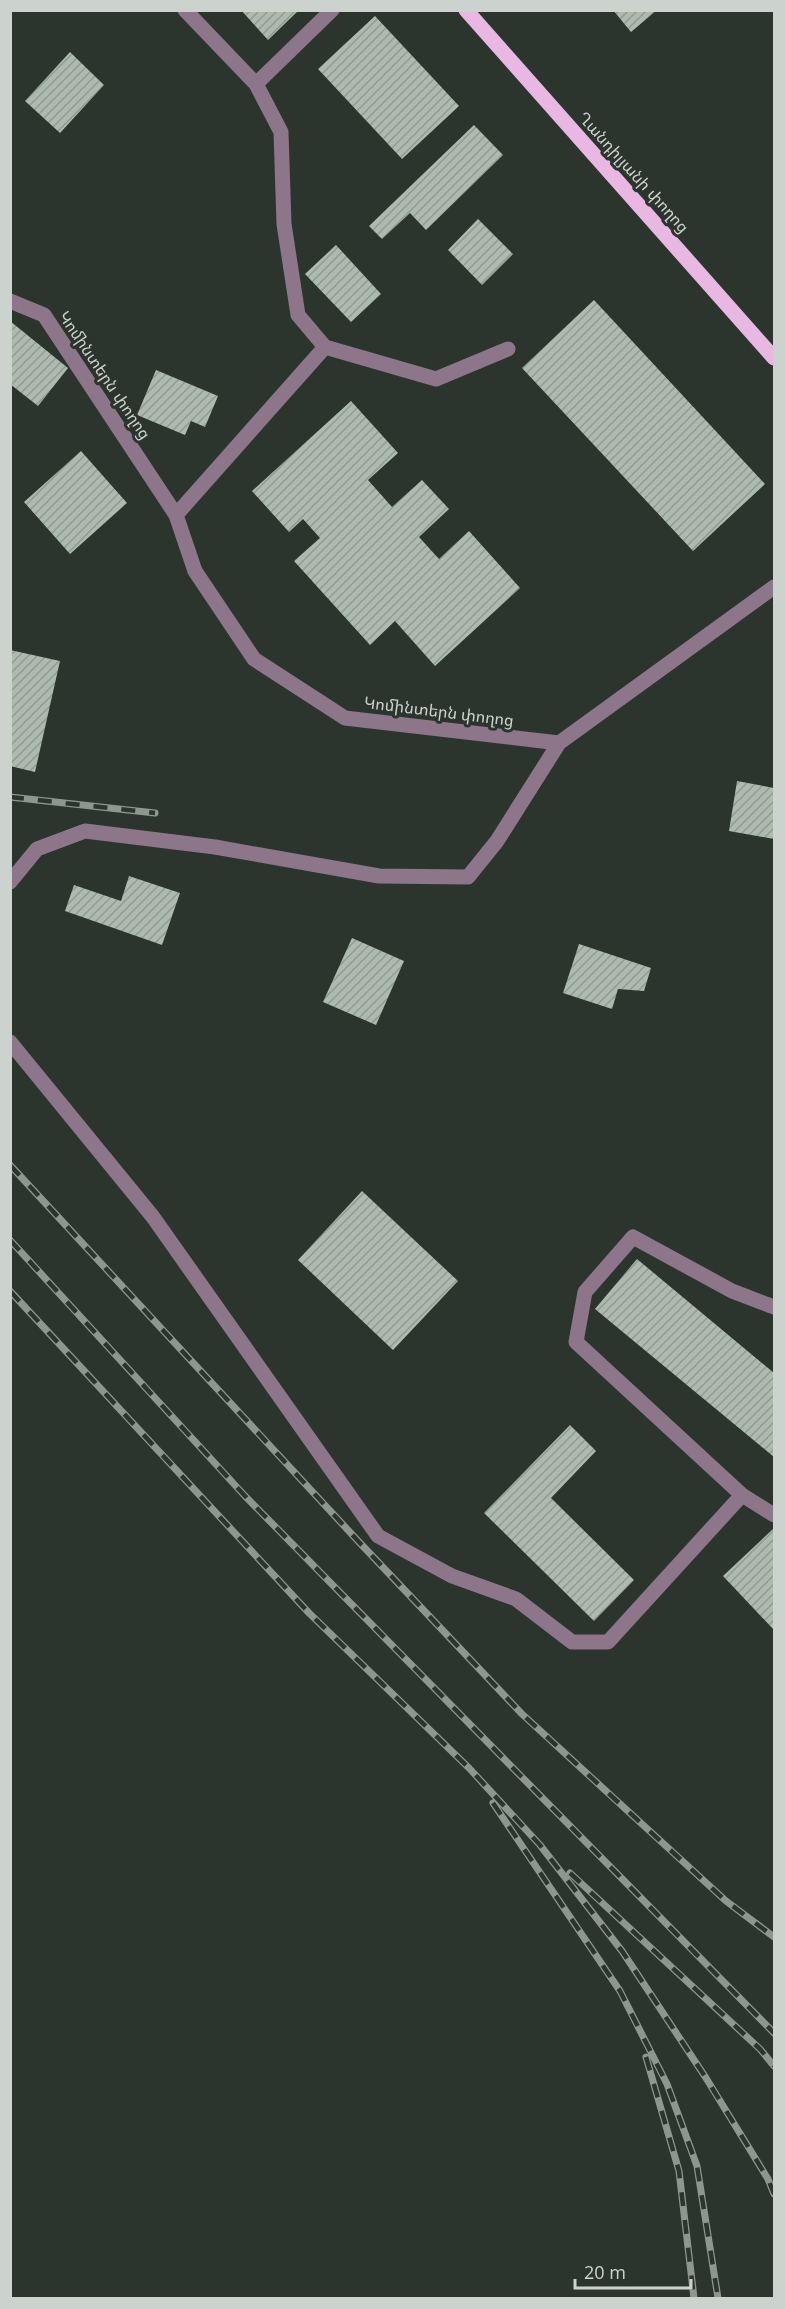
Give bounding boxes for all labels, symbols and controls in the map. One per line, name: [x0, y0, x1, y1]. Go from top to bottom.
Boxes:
street label: Ղանդիլյանի փողոց: [574, 107, 694, 237]
street label: Կոմինտերն փողոց: [54, 306, 156, 444]
street label: Կոմինտերն փողոց: [363, 691, 515, 731]
scale bar: [575, 2252, 690, 2290]
text: 20 m: [584, 2260, 626, 2284]

